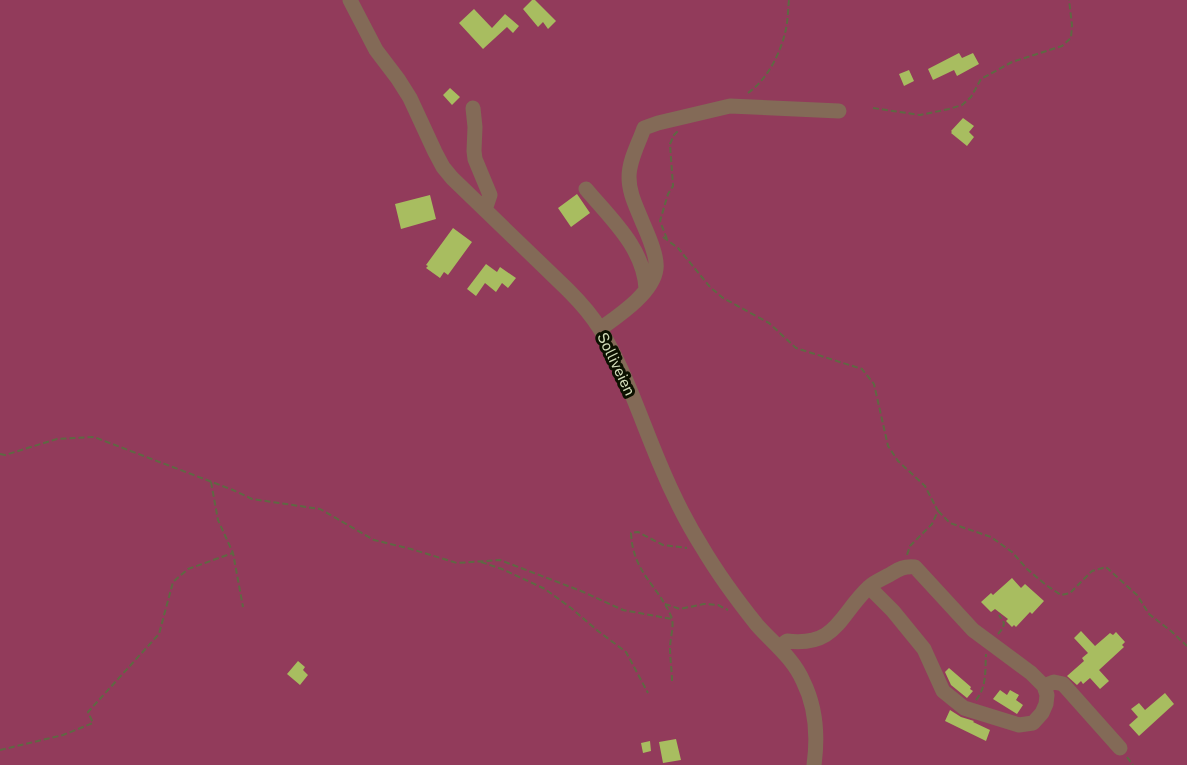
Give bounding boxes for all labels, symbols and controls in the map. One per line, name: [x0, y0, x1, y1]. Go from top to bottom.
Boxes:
street label: Solliveien: [594, 330, 639, 398]

